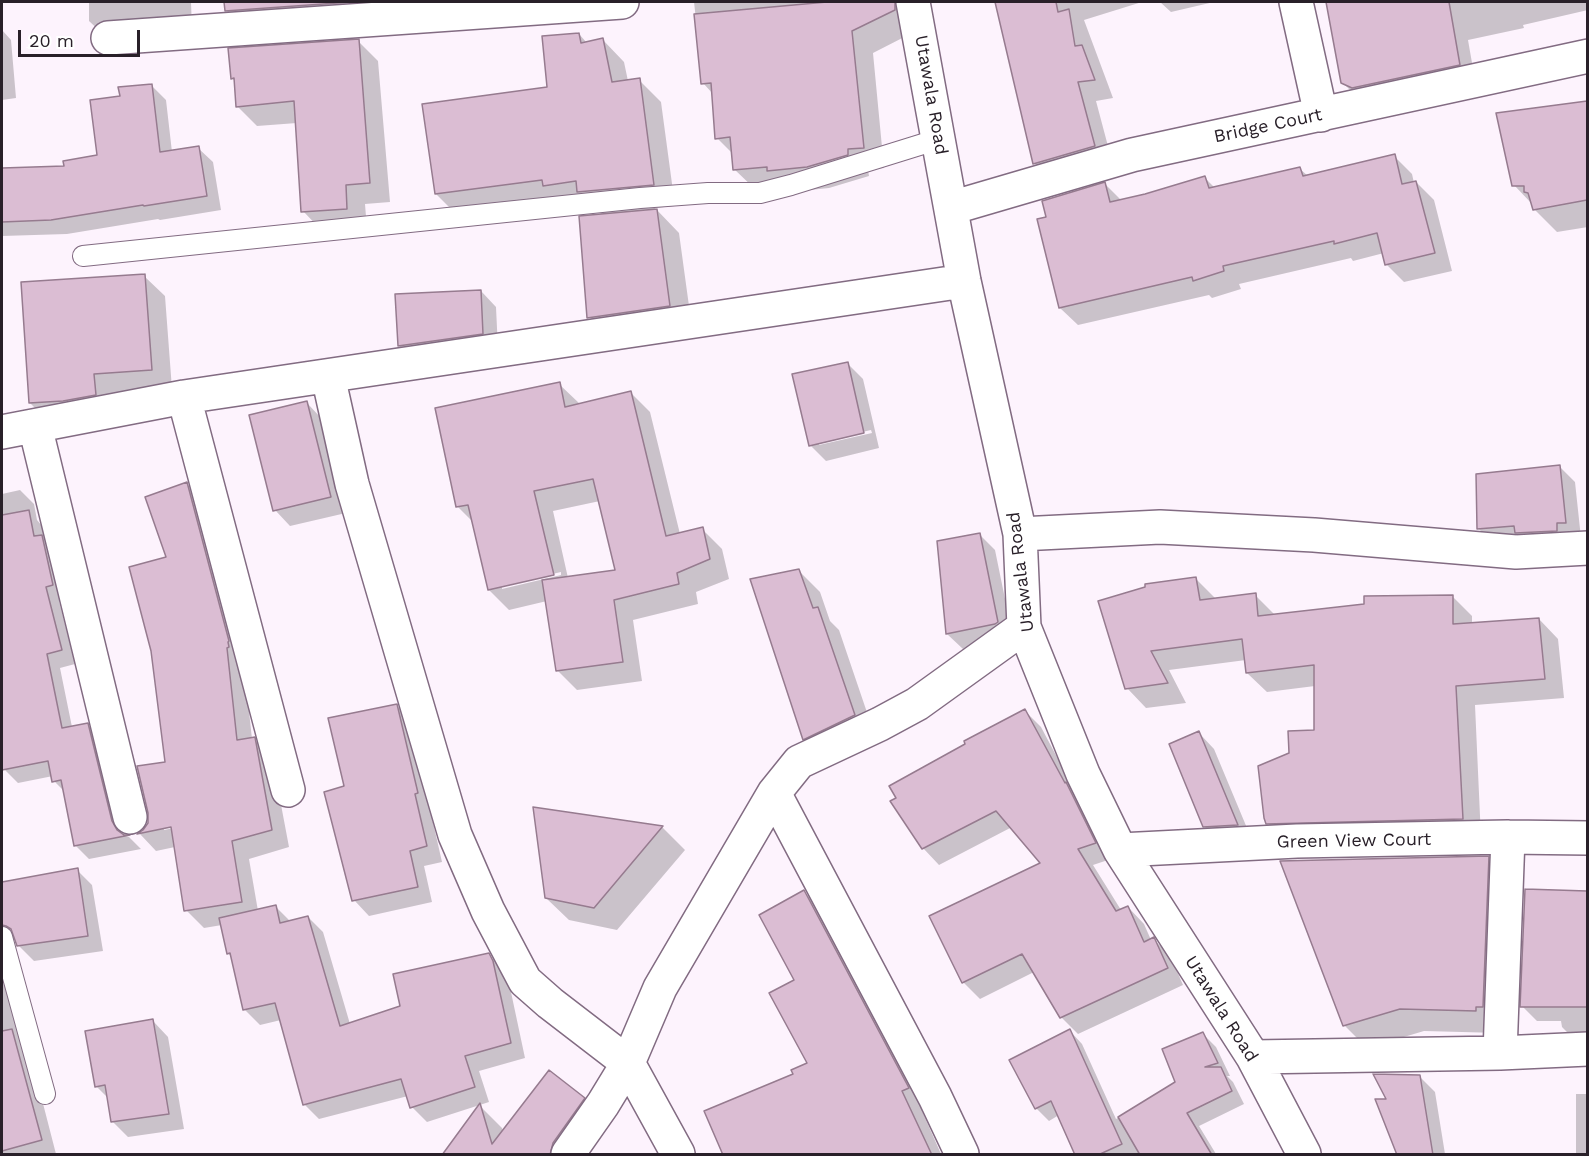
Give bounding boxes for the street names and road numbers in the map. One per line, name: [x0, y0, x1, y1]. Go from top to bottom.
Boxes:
street label: Utawala Road: [910, 34, 952, 156]
street label: Bridge Court: [1212, 104, 1324, 148]
street label: Utawala Road: [1003, 511, 1039, 633]
street label: Green View Court: [1277, 829, 1431, 853]
street label: Utawala Road: [1180, 952, 1262, 1066]

